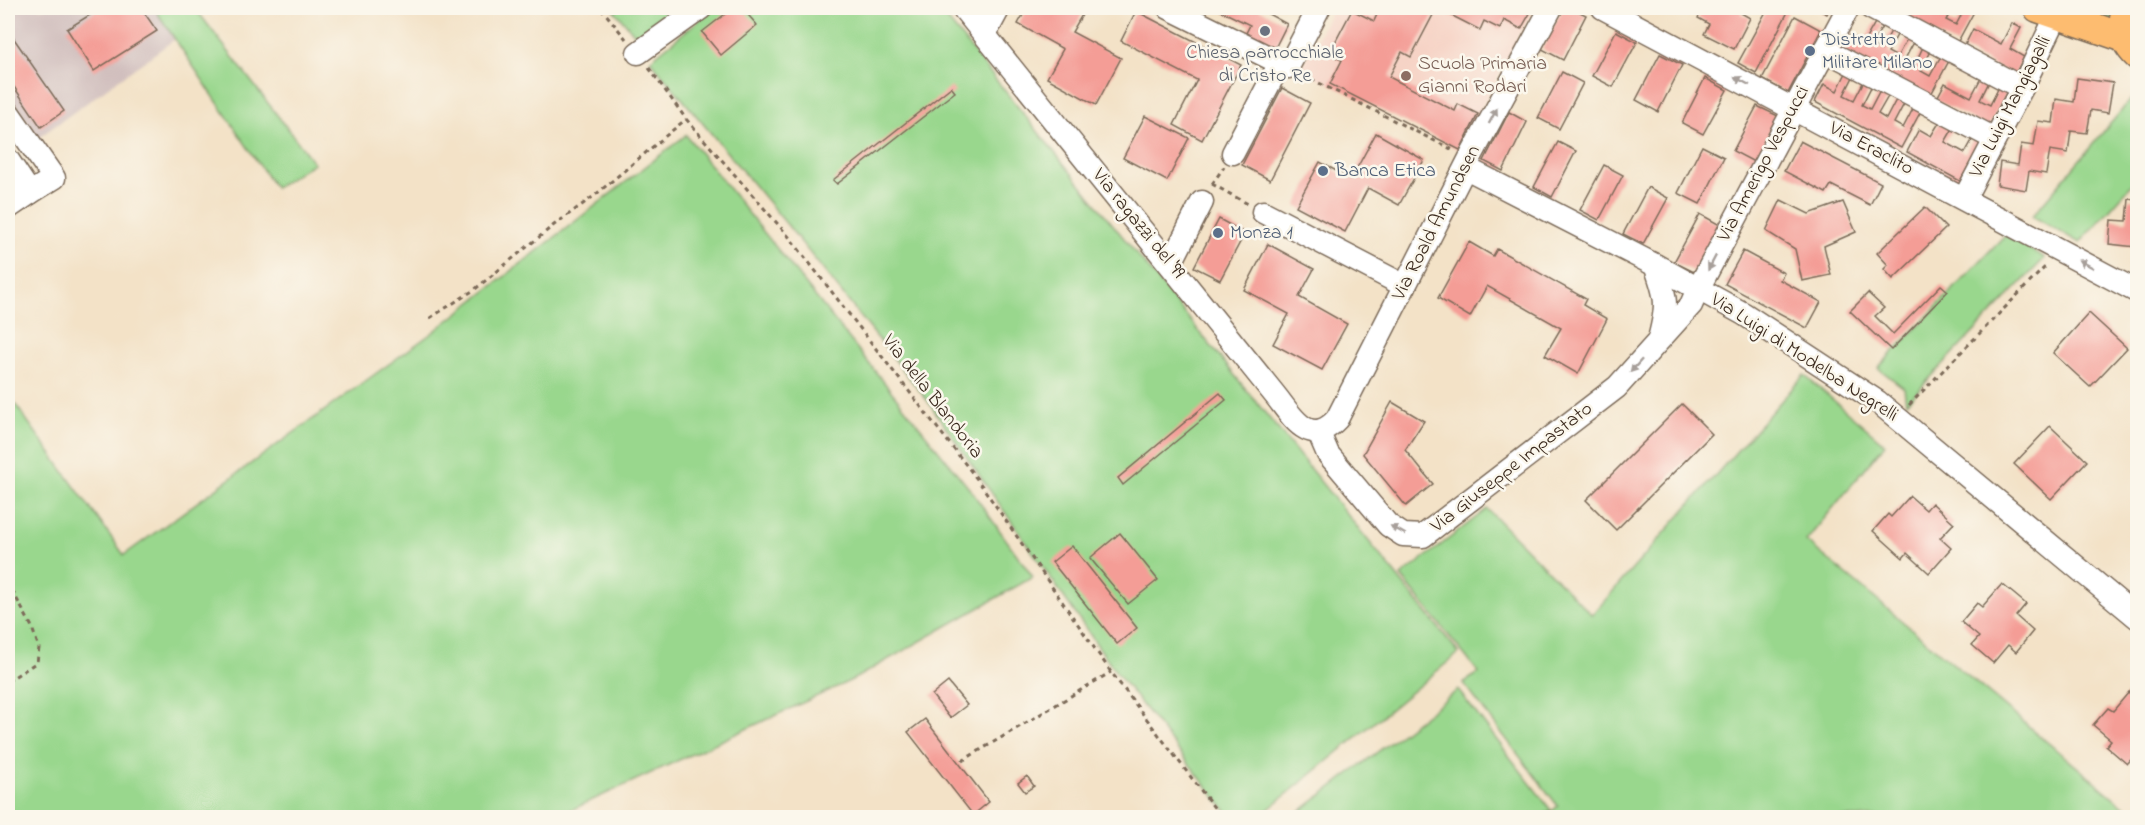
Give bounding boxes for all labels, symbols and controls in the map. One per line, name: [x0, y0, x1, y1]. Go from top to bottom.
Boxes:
marker: Chiesa parrocchiale di Cristo Re: [1258, 24, 1272, 38]
place label: Distretto Militare Milano: [1821, 26, 1933, 78]
street label: Via Luigi Mangiagalli: [1962, 31, 2060, 184]
place label: Chiesa parrocchiale di Cristo Re: [1186, 39, 1344, 91]
marker: Distretto Militare Milano: [1803, 44, 1817, 58]
place label: Scuola Primaria Gianni Rodari: [1418, 50, 1547, 102]
marker: Scuola Primaria Gianni Rodari: [1399, 69, 1413, 83]
one-way arrow: [1734, 76, 1751, 85]
street label: Via Amerigo Vespucci: [1710, 81, 1818, 249]
one-way arrow: [1488, 107, 1498, 124]
street label: Via Eraclito: [1823, 114, 1918, 183]
street label: Via Roald Amundsen: [1385, 140, 1489, 307]
place label: Banca Etica: [1334, 157, 1436, 186]
street label: Via ragazzi del '99: [1083, 162, 1192, 286]
marker: Banca Etica: [1316, 164, 1330, 178]
place label: Monza 1: [1230, 219, 1293, 248]
marker: Monza 1: [1211, 226, 1225, 240]
one-way arrow: [1707, 255, 1717, 272]
one-way arrow: [2077, 259, 2094, 269]
street label: Via Luigi di Modelba Negrelli: [1703, 286, 1904, 431]
street label: Via della Blandoria: [873, 328, 990, 465]
one-way arrow: [1630, 358, 1643, 373]
street label: Via Giuseppe Impastato: [1424, 395, 1599, 541]
one-way arrow: [1389, 525, 1406, 536]

